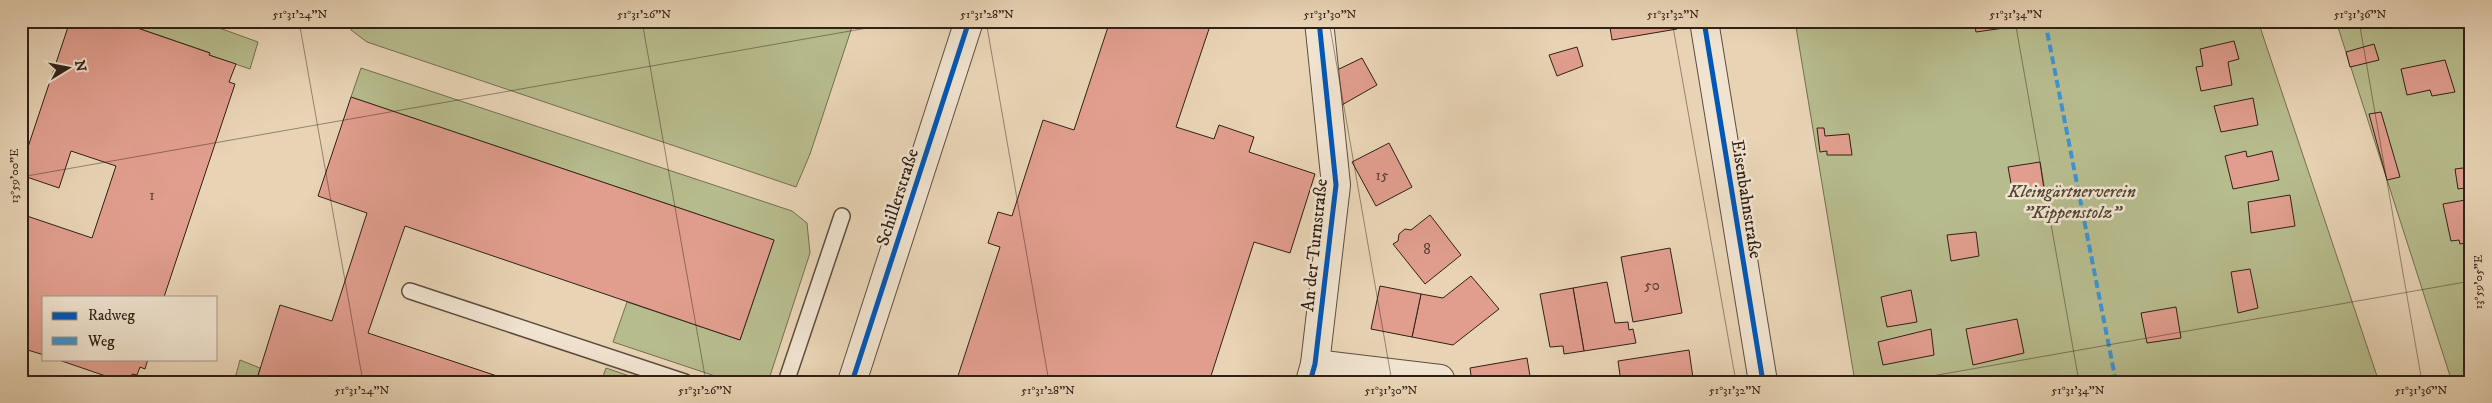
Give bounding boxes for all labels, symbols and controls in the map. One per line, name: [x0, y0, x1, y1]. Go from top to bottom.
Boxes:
text: 51°31'24"N: [273, 7, 328, 22]
text: 51°31'26"N: [617, 7, 671, 22]
text: 51°31'28"N: [960, 7, 1014, 22]
text: 51°31'30"N: [1304, 7, 1357, 22]
text: 51°31'32"N: [1647, 7, 1699, 22]
text: 51°31'34"N: [1989, 7, 2043, 22]
text: 51°31'36"N: [2334, 7, 2386, 22]
north arrow: [42, 42, 92, 92]
text: N: [70, 59, 90, 74]
street label: Eisenbahnstraße: [1726, 138, 1766, 260]
street label: Schillerstraße: [872, 146, 924, 249]
text: 13°59'00"E: [7, 148, 22, 204]
house number: 15: [1376, 166, 1389, 185]
street label: An der Turnstraße: [1297, 178, 1333, 313]
park label: Kleingärtnerverein "Kippenstolz": [2007, 181, 2136, 224]
house number: 1: [149, 186, 155, 205]
house number: 8: [1423, 240, 1431, 259]
text: 13°59'05"E: [2471, 254, 2486, 309]
house number: 50: [1644, 276, 1660, 295]
legend: [42, 296, 218, 360]
text: Radweg: [88, 306, 136, 325]
text: Weg: [87, 332, 115, 351]
text: 51°31'24"N: [335, 383, 390, 398]
text: 51°31'26"N: [678, 383, 732, 398]
text: 51°31'28"N: [1021, 383, 1075, 398]
text: 51°31'30"N: [1365, 383, 1418, 398]
text: 51°31'32"N: [1709, 383, 1761, 398]
text: 51°31'34"N: [2051, 383, 2105, 398]
text: 51°31'36"N: [2395, 383, 2447, 398]

